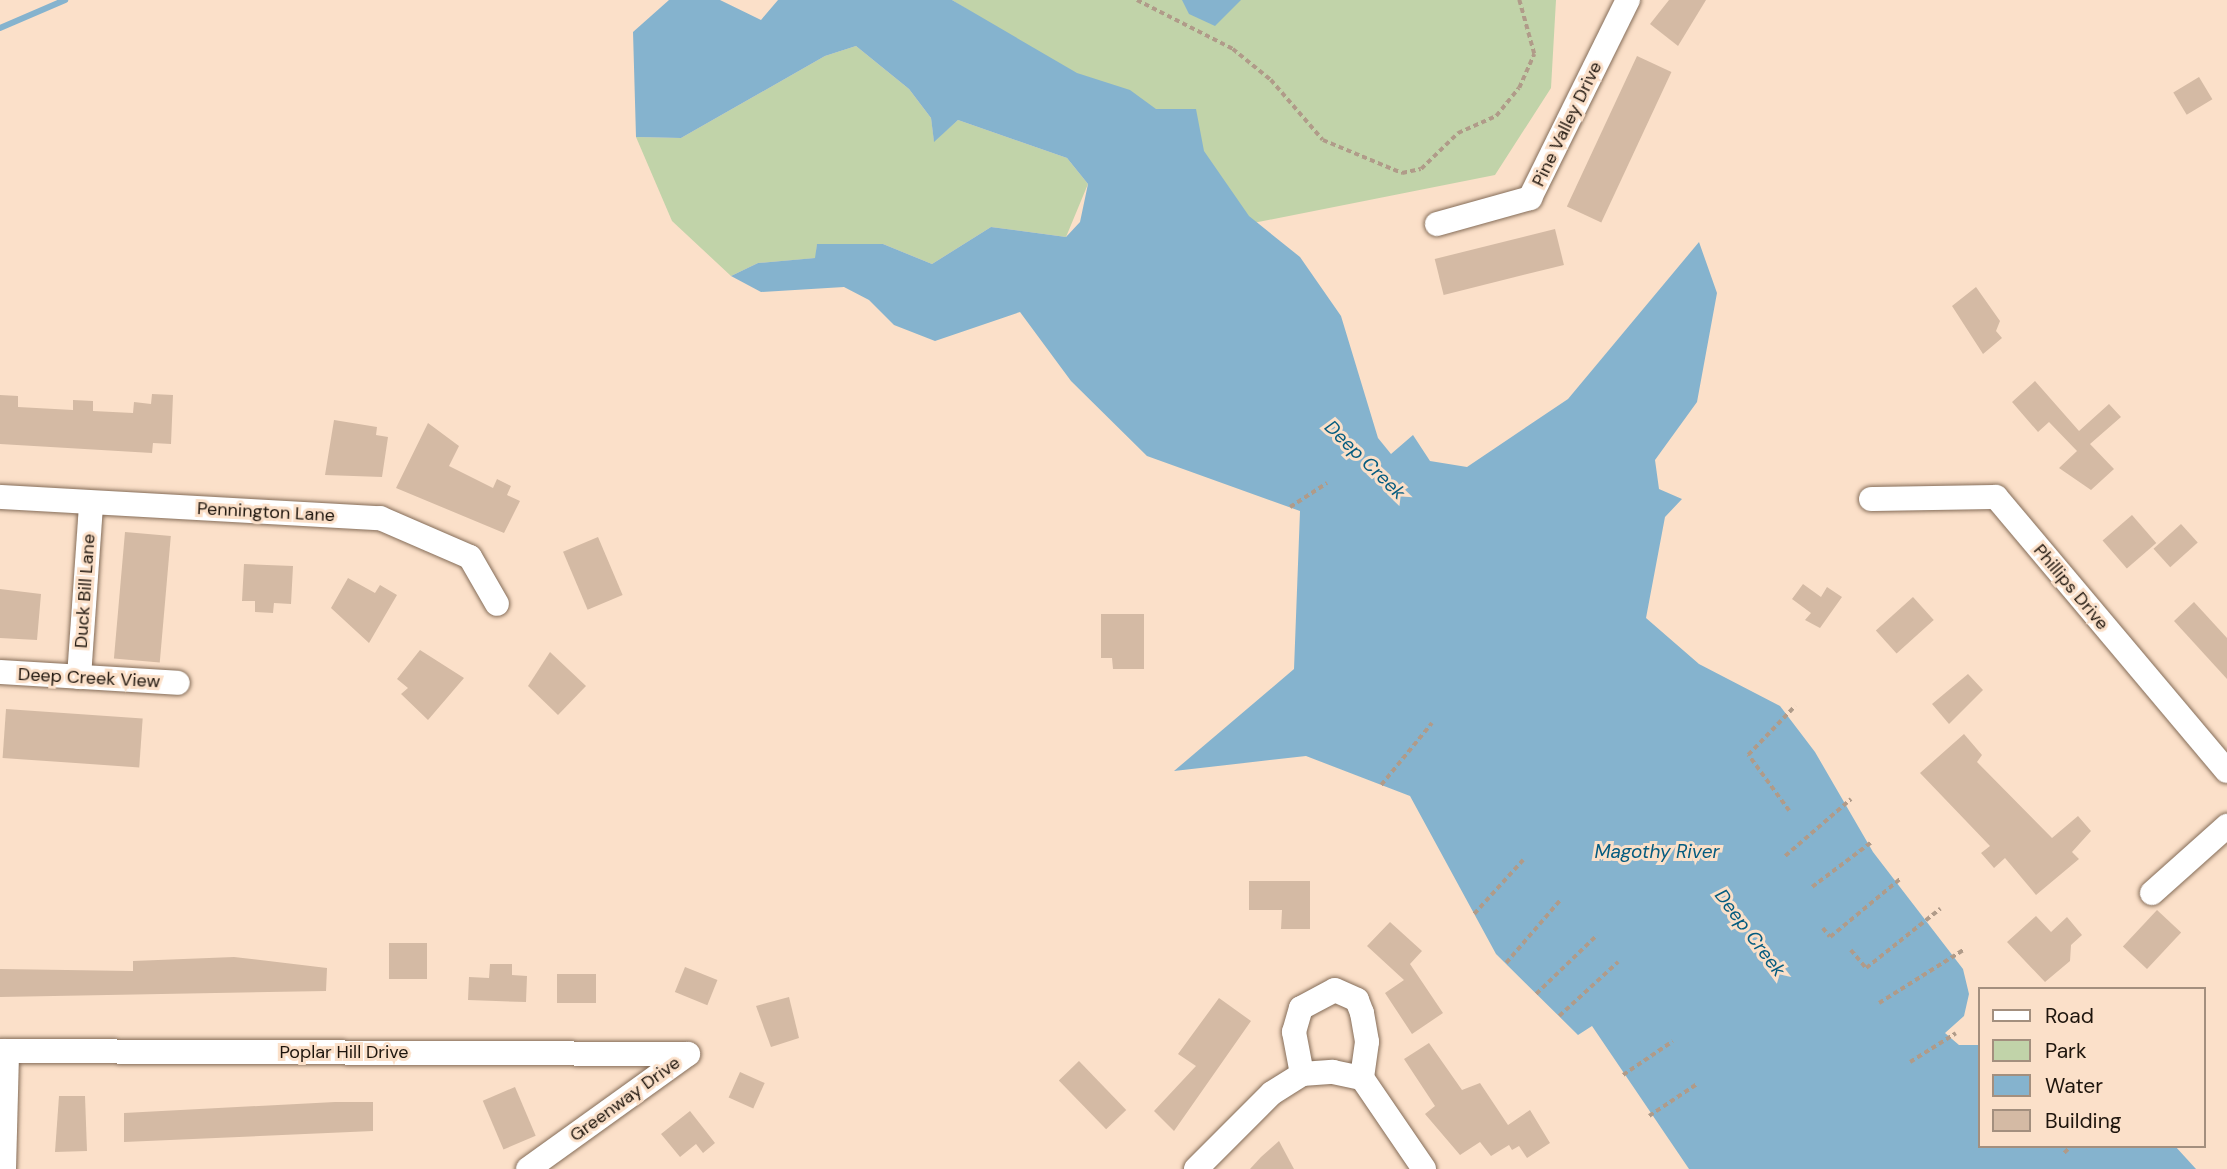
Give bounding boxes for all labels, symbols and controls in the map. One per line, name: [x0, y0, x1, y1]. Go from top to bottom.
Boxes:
street label: Pine Valley Drive: [1527, 58, 1607, 190]
water label: Deep Creek: [1320, 416, 1410, 504]
street label: Pennington Lane: [197, 498, 335, 526]
street label: Duck Bill Lane: [70, 533, 100, 649]
street label: Phillips Drive: [2029, 540, 2113, 634]
street label: Deep Creek View: [17, 663, 161, 693]
water label: Magothy River: [1594, 841, 1720, 863]
water label: Deep Creek: [1710, 885, 1790, 981]
legend: [1979, 987, 2206, 1148]
text: Road: [2045, 1002, 2094, 1030]
text: Park: [2045, 1037, 2086, 1065]
street label: Poplar Hill Drive: [279, 1041, 409, 1063]
street label: Greenway Drive: [566, 1052, 684, 1146]
text: Water: [2045, 1072, 2103, 1100]
text: Building: [2045, 1107, 2121, 1135]

